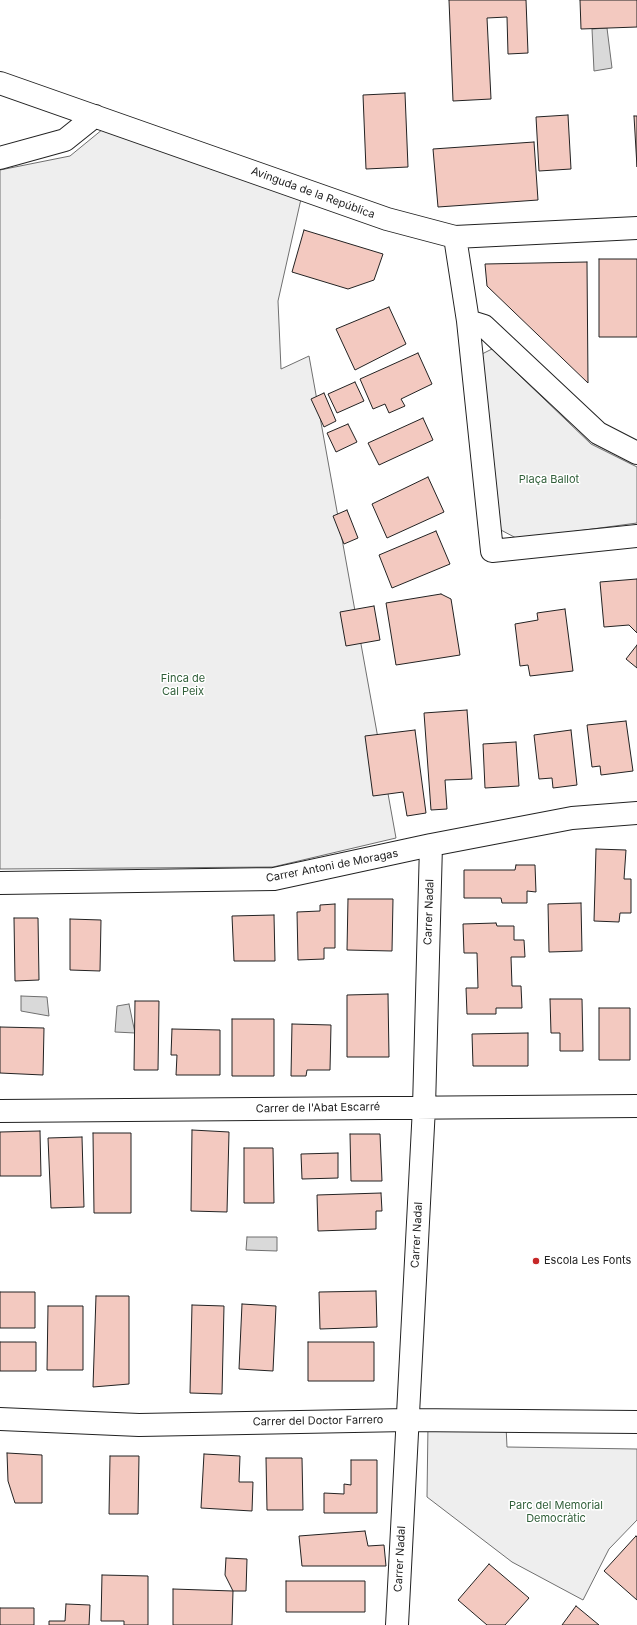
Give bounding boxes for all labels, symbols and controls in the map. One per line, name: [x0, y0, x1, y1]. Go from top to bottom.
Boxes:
street label: Avinguda de la República: [249, 164, 377, 222]
park label: Plaça Ballot: [519, 473, 579, 487]
park label: Finca de Cal Peix: [161, 672, 205, 698]
street label: Carrer Antoni de Moragas: [265, 847, 399, 885]
street label: Carrer Nadal: [421, 879, 437, 945]
street label: Carrer de l'Abat Escarré: [256, 1100, 380, 1116]
street label: Carrer Nadal: [409, 1202, 425, 1268]
place label: Escola Les Fonts: [544, 1254, 631, 1268]
marker: Escola Les Fonts: [531, 1256, 541, 1266]
street label: Carrer del Doctor Farrero: [252, 1413, 384, 1429]
park label: Parc del Memorial Democràtic: [509, 1499, 603, 1525]
street label: Carrer Nadal: [392, 1526, 408, 1592]

